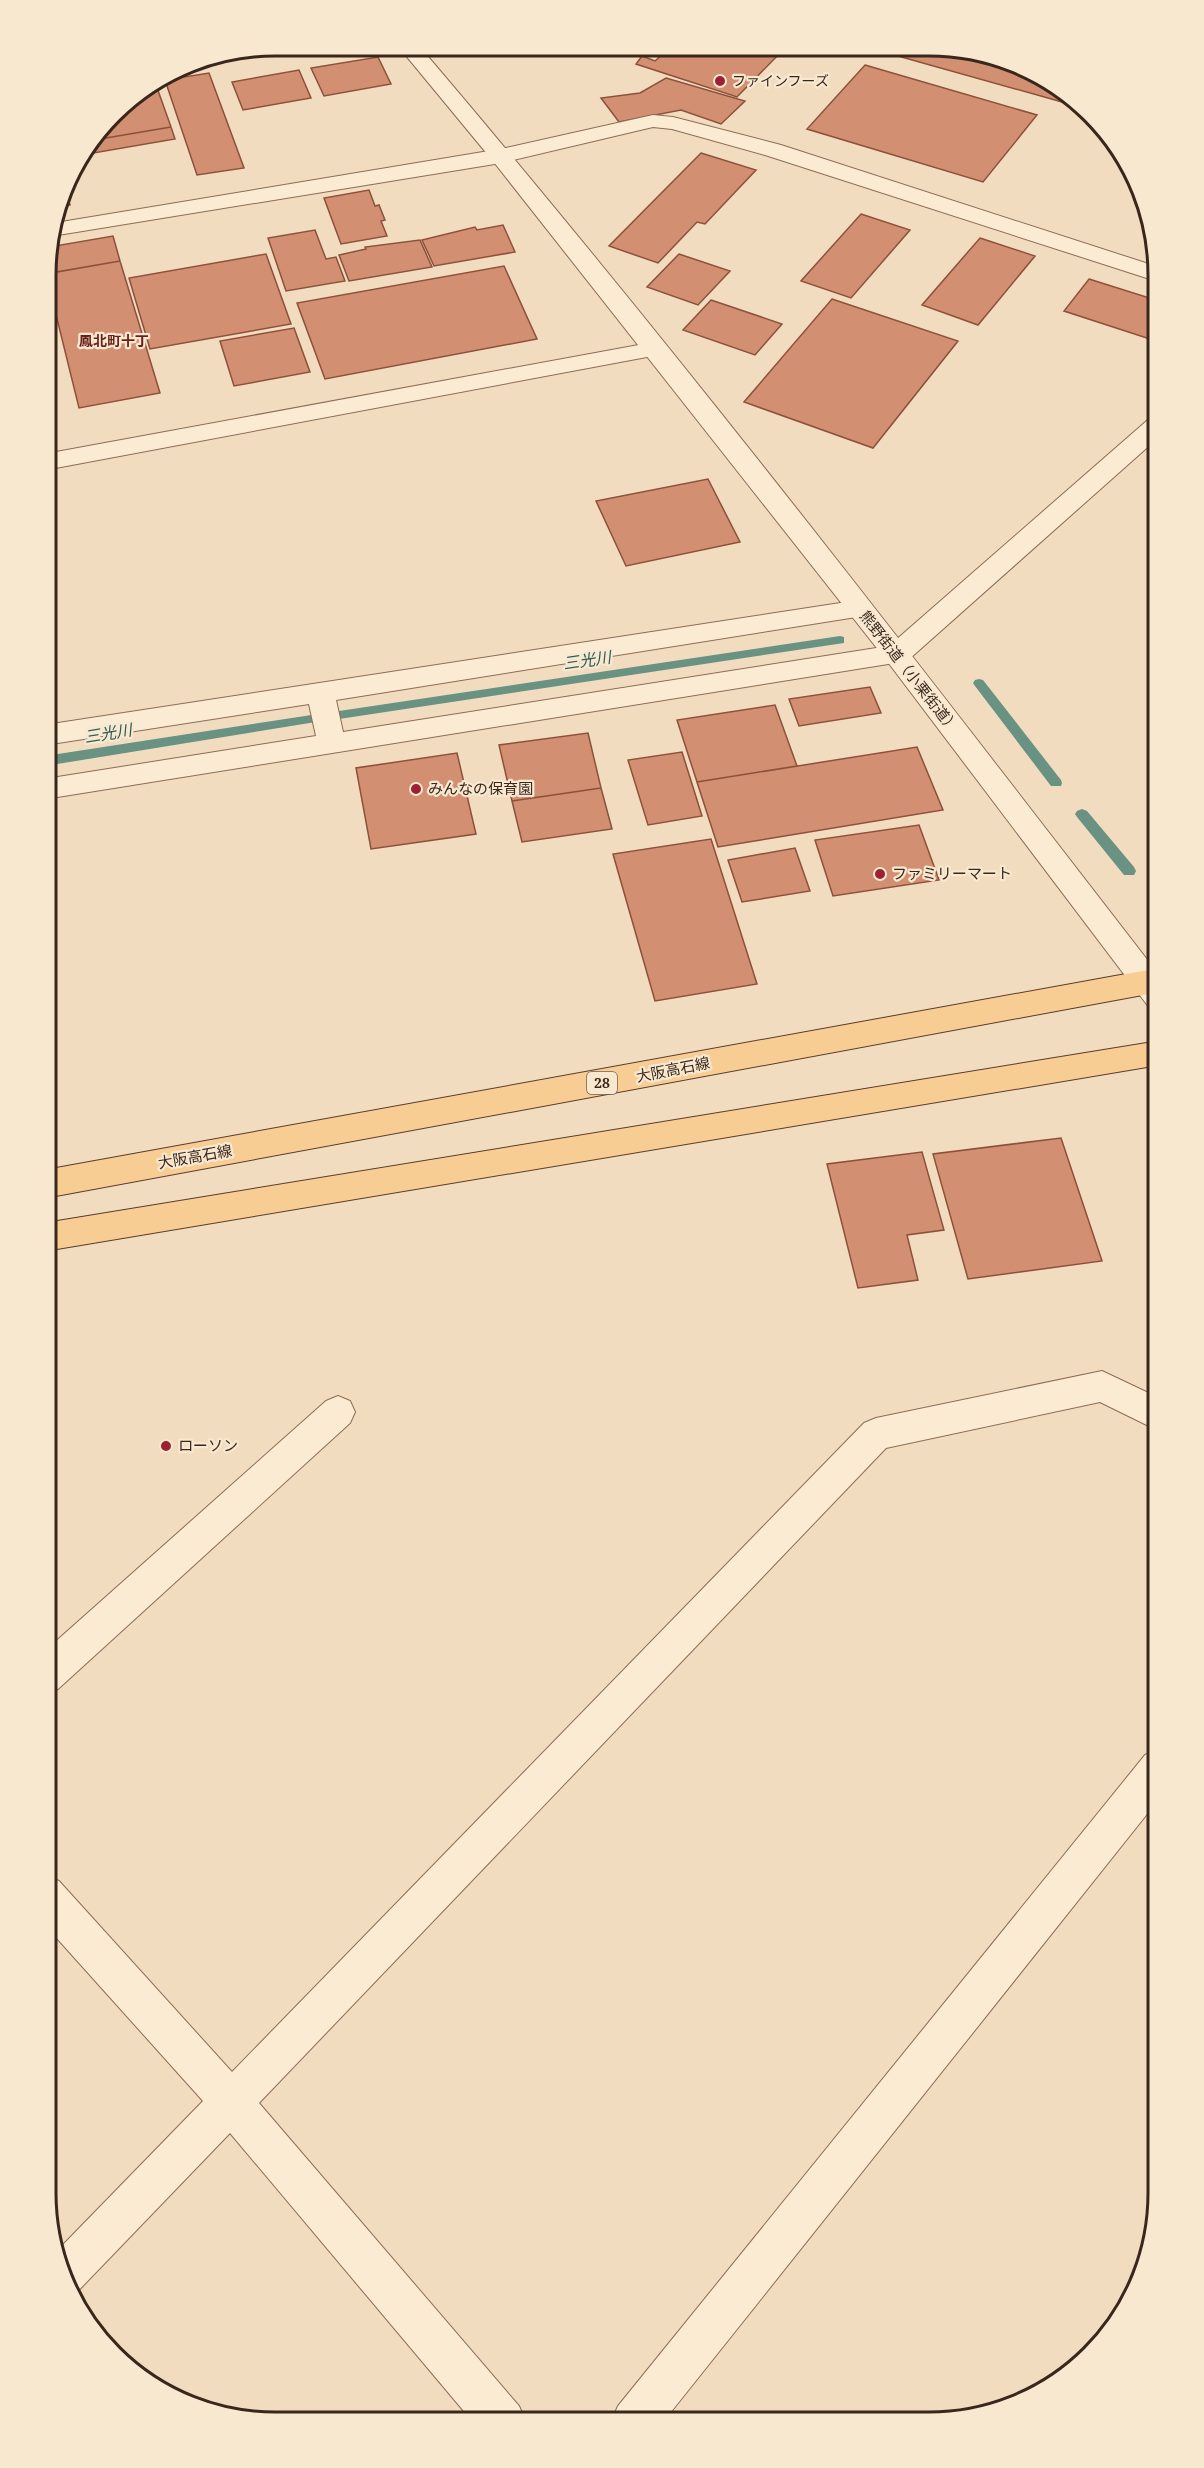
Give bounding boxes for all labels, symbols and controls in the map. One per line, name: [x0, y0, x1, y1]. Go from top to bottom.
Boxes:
place label: ファインフーズ: [732, 71, 829, 90]
marker: ファインフーズ: [713, 74, 727, 88]
district label: 鳳北町十丁: [79, 331, 149, 350]
street label: 熊野街道（小栗街道）: [856, 606, 964, 737]
water label: 三光川: [562, 645, 614, 674]
water label: 三光川: [83, 718, 135, 748]
place label: みんなの保育園: [428, 778, 533, 798]
marker: みんなの保育園: [409, 782, 423, 796]
place label: ファミリーマート: [892, 863, 1012, 883]
marker: ファミリーマート: [873, 867, 887, 881]
street label: 大阪高石線: [634, 1052, 712, 1086]
road number: 28: [587, 1072, 617, 1094]
street label: 大阪高石線: [156, 1140, 234, 1172]
place label: ローソン: [178, 1435, 238, 1455]
marker: ローソン: [159, 1439, 173, 1453]

